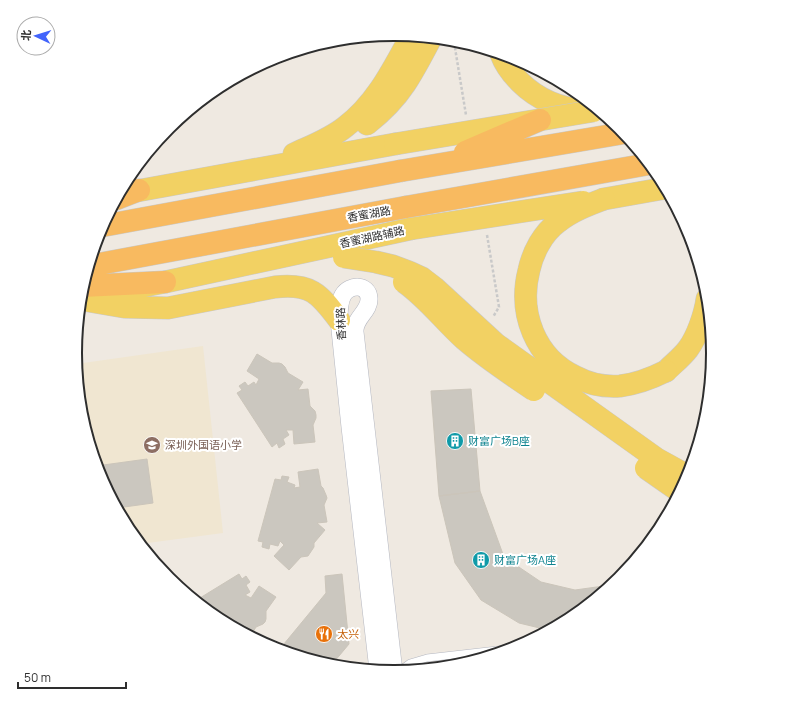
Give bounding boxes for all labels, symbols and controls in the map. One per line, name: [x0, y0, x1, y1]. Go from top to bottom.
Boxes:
north arrow: [16, 16, 56, 56]
text: 北: [18, 29, 33, 41]
street label: 香蜜湖路: [346, 202, 392, 225]
street label: 香蜜湖路辅路: [338, 222, 406, 251]
street label: 香林路: [332, 307, 349, 341]
building icon: 财富广场B座: [445, 431, 465, 451]
place label: 财富广场B座: [468, 433, 530, 448]
school or university icon: 深圳外国语小学: [142, 435, 162, 455]
place label: 深圳外国语小学: [165, 437, 242, 452]
building icon: 财富广场A座: [471, 550, 491, 570]
place label: 财富广场A座: [494, 552, 556, 567]
restaurant icon: 太兴: [314, 624, 334, 644]
place label: 太兴: [337, 626, 359, 641]
scale bar: [18, 664, 126, 690]
text: 50 m: [24, 669, 51, 686]

